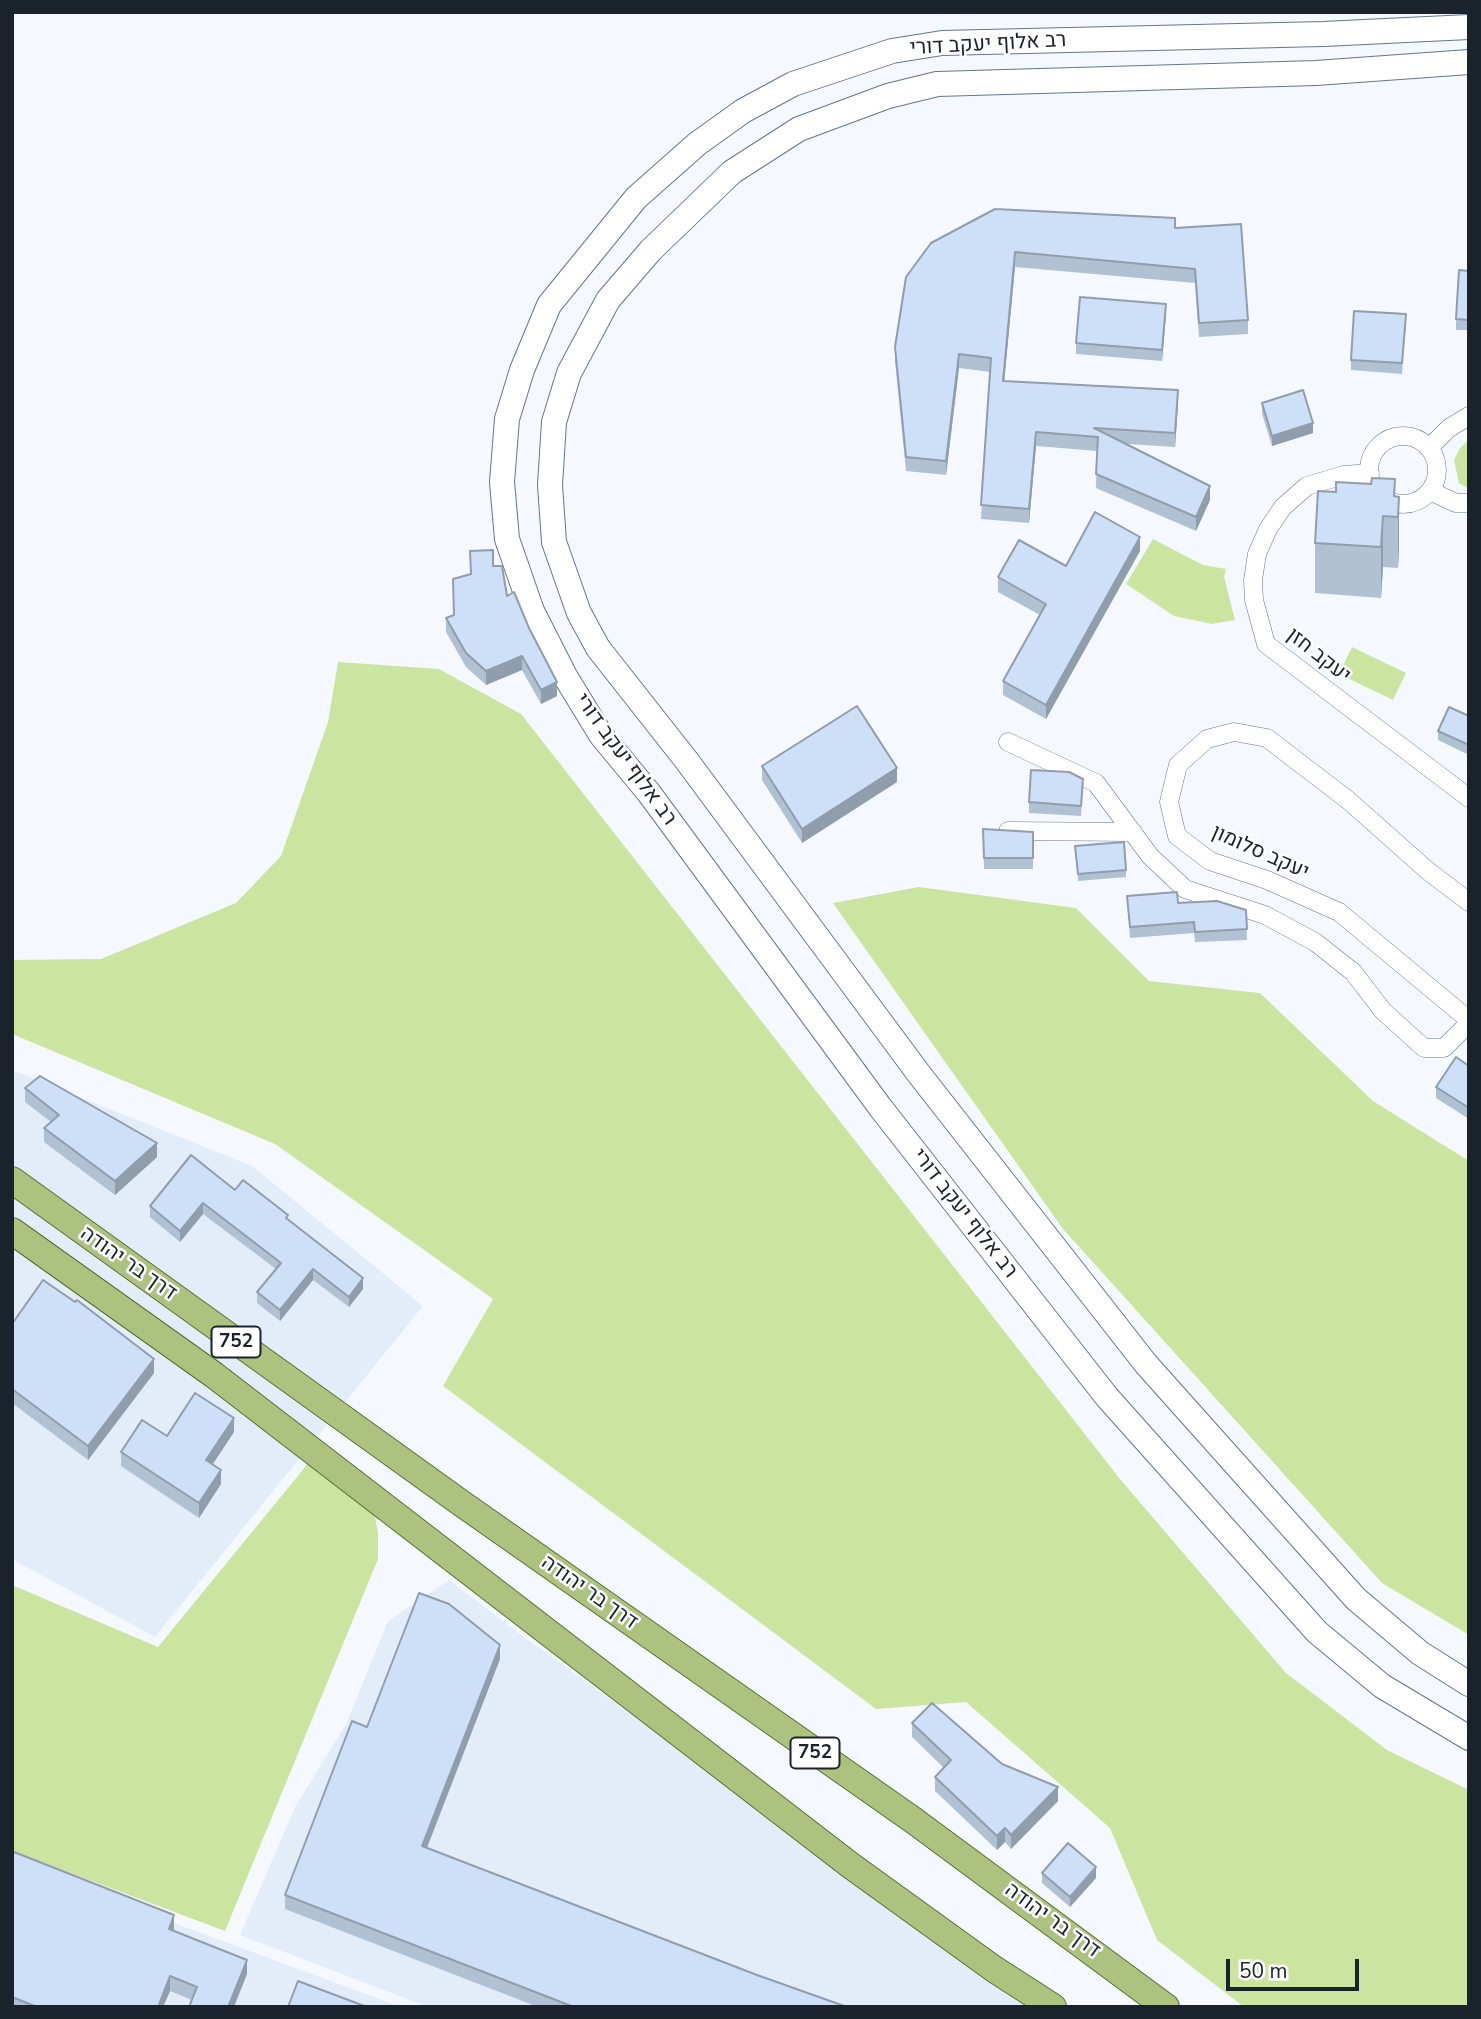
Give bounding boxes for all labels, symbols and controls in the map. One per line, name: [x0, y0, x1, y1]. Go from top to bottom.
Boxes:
street label: רב אלוף יעקב דורי: [909, 28, 1067, 62]
street label: יעקב חזן: [1281, 623, 1355, 689]
street label: רב אלוף יעקב דורי: [569, 689, 681, 831]
street label: יעקב סלומון: [1207, 820, 1313, 886]
street label: רב אלוף יעקב דורי: [906, 1144, 1022, 1284]
street label: דרך בר יהודה: [75, 1222, 181, 1306]
road number: 752: [212, 1326, 260, 1358]
street label: דרך בר יהודה: [536, 1551, 642, 1635]
road number: 752: [790, 1737, 840, 1768]
street label: דרך בר יהודה: [999, 1878, 1105, 1964]
scale bar: [1229, 1946, 1362, 1990]
text: 50 m: [1239, 1957, 1288, 1985]

